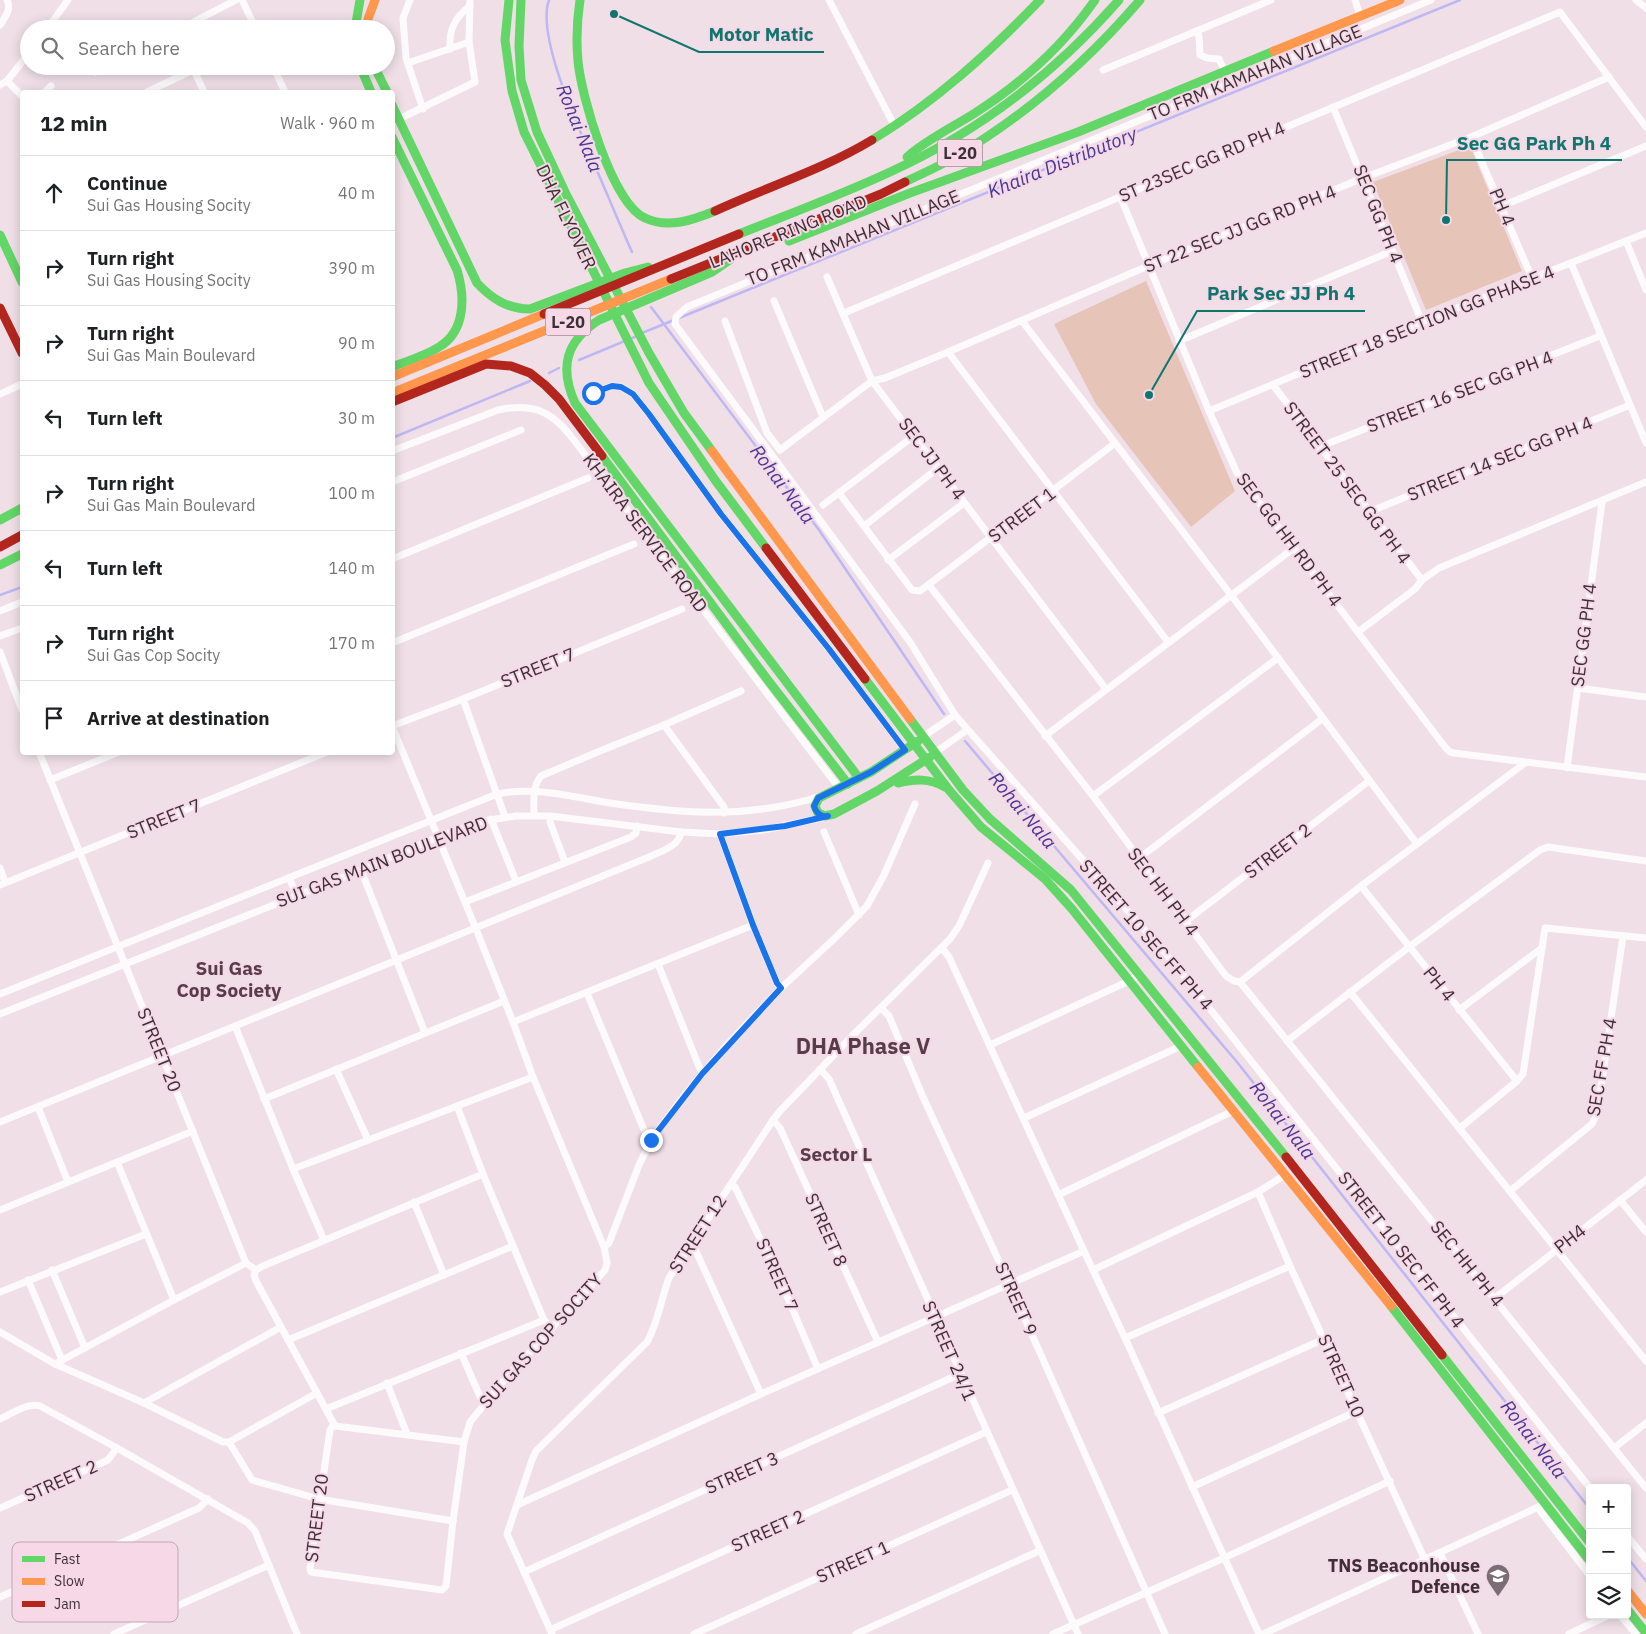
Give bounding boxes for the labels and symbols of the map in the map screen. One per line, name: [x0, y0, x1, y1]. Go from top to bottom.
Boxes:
callout: Motor Matic: [699, 18, 824, 52]
street label: TO FRM KAMAHAN VILLAGE: [1145, 19, 1365, 126]
text: Motor Matic: [708, 22, 814, 46]
water label: Rohai Nala: [551, 80, 609, 176]
street label: ST 23SEC GG RD PH 4: [1115, 116, 1289, 207]
water label: Khaira Distributory: [984, 121, 1141, 203]
callout: Sec GG Park Ph 4: [1447, 126, 1622, 160]
text: Sec GG Park Ph 4: [1457, 131, 1611, 155]
road number: L-20: [938, 140, 982, 167]
street label: DHA FLYOVER: [531, 161, 602, 273]
street label: SEC GG PH 4: [1348, 161, 1409, 267]
street label: ST 22 SEC JJ GG RD PH 4: [1140, 179, 1339, 278]
street label: TO FRM KAMAHAN VILLAGE: [743, 184, 963, 291]
street label: PH 4: [1484, 185, 1521, 229]
street label: LAHORE RING ROAD: [705, 189, 870, 274]
street label: STREET 18 SECTION GG PHASE 4: [1296, 260, 1558, 383]
callout: Park Sec JJ Ph 4: [1197, 277, 1365, 311]
text: Park Sec JJ Ph 4: [1207, 281, 1355, 305]
road number: L-20: [546, 308, 590, 336]
street label: STREET 16 SEC GG PH 4: [1363, 345, 1556, 438]
route start: [582, 382, 605, 405]
street label: STREET 25 SEC GG PH 4: [1279, 397, 1416, 569]
street label: STREET 14 SEC GG PH 4: [1404, 411, 1596, 506]
street label: SEC JJ PH 4: [894, 413, 971, 505]
water label: Rohai Nala: [745, 440, 821, 528]
street label: KHAIRA SERVICE ROAD: [578, 448, 713, 617]
street label: SEC GG HH RD PH 4: [1232, 468, 1347, 611]
street label: STREET 1: [983, 482, 1060, 547]
street label: SEC GG PH 4: [1566, 582, 1601, 688]
street label: STREET 7: [497, 642, 578, 693]
water label: Rohai Nala: [984, 767, 1062, 853]
street label: STREET 7: [123, 793, 204, 844]
street label: SUI GAS MAIN BOULEVARD: [273, 811, 491, 913]
street label: STREET 2: [1239, 818, 1316, 883]
street label: SEC HH PH 4: [1123, 843, 1204, 941]
street label: STREET 10 SEC FF PH 4: [1074, 854, 1218, 1015]
district label: Sui Gas Cop Society: [176, 956, 282, 1002]
street label: PH 4: [1418, 961, 1461, 1006]
street label: STREET 20: [132, 1004, 187, 1095]
street label: SEC FF PH 4: [1582, 1016, 1622, 1118]
district label: DHA Phase V: [796, 1031, 930, 1060]
water label: Rohai Nala: [1245, 1076, 1321, 1164]
route end: [640, 1129, 663, 1152]
district label: Sector L: [800, 1142, 872, 1166]
street label: STREET 10 SEC FF PH 4: [1333, 1167, 1470, 1333]
street label: STREET 8: [800, 1189, 853, 1270]
street label: STREET 12: [664, 1190, 732, 1277]
street label: SEC HH PH 4: [1425, 1216, 1509, 1312]
street label: PH4: [1549, 1219, 1590, 1258]
street label: STREET 7: [751, 1234, 804, 1315]
street label: STREET 9: [990, 1258, 1043, 1339]
street label: SUI GAS COP SOCITY: [474, 1268, 608, 1413]
street label: STREET 24/1: [917, 1297, 982, 1404]
street label: STREET 10: [1313, 1330, 1370, 1421]
water label: Rohai Nala: [1496, 1395, 1572, 1483]
street label: STREET 3: [701, 1446, 782, 1499]
street label: STREET 2: [20, 1454, 101, 1507]
street label: STREET 20: [300, 1472, 333, 1564]
street label: STREET 2: [727, 1504, 808, 1557]
street label: STREET 1: [812, 1535, 893, 1588]
legend: [12, 1542, 178, 1622]
text: Fast: [54, 1550, 80, 1568]
place label: TNS Beaconhouse Defence: [1328, 1554, 1480, 1598]
school or university icon: TNS Beaconhouse Defence: [1485, 1563, 1511, 1597]
text: Slow: [54, 1572, 85, 1590]
text: Jam: [54, 1595, 81, 1613]

